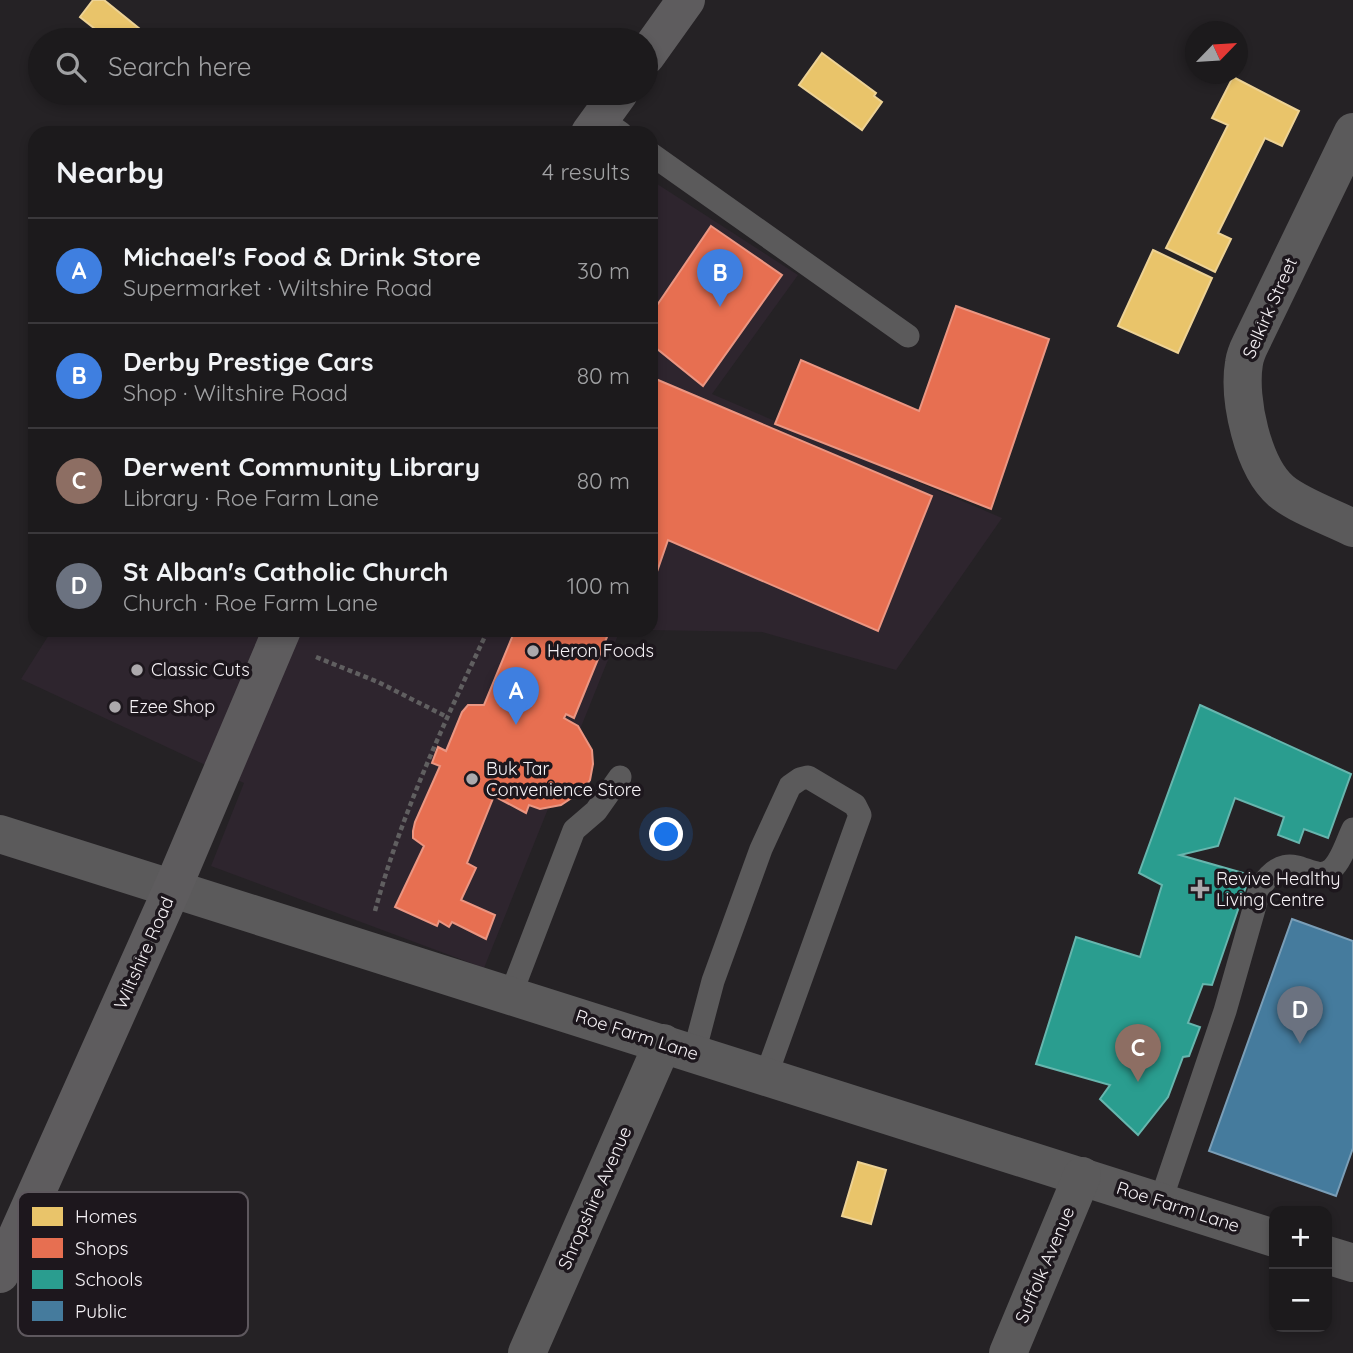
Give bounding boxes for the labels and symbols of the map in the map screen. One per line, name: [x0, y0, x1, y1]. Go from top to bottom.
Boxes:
north arrow: [1185, 21, 1248, 84]
pin: B: [697, 249, 743, 307]
street label: Selkirk Street: [1237, 254, 1302, 362]
place label: Heron Foods: [547, 639, 654, 662]
marker: Heron Foods: [525, 643, 541, 659]
place label: Classic Cuts: [151, 658, 250, 681]
marker: Classic Cuts: [129, 662, 145, 678]
pin: A: [493, 667, 539, 725]
place label: Ezee Shop: [129, 695, 215, 718]
marker: Ezee Shop: [107, 699, 123, 715]
place label: Buk Tar Convenience Store: [486, 757, 641, 801]
marker: Buk Tar Convenience Store: [464, 771, 480, 787]
your location: [649, 817, 683, 851]
place label: Revive Healthy Living Centre: [1216, 867, 1341, 911]
marker: Revive Healthy Living Centre: [1190, 879, 1210, 899]
street label: Wiltshire Road: [109, 893, 179, 1013]
pin: D: [1277, 986, 1323, 1044]
street label: Roe Farm Lane: [573, 1004, 702, 1065]
pin: C: [1115, 1024, 1161, 1082]
street label: Shropshire Avenue: [553, 1123, 636, 1273]
street label: Roe Farm Lane: [1114, 1176, 1243, 1237]
legend: [18, 1192, 248, 1336]
street label: Suffolk Avenue: [1010, 1203, 1079, 1327]
text: Homes: [75, 1204, 137, 1228]
text: Shops: [75, 1236, 128, 1260]
text: Schools: [75, 1267, 143, 1291]
text: Public: [75, 1299, 127, 1323]

